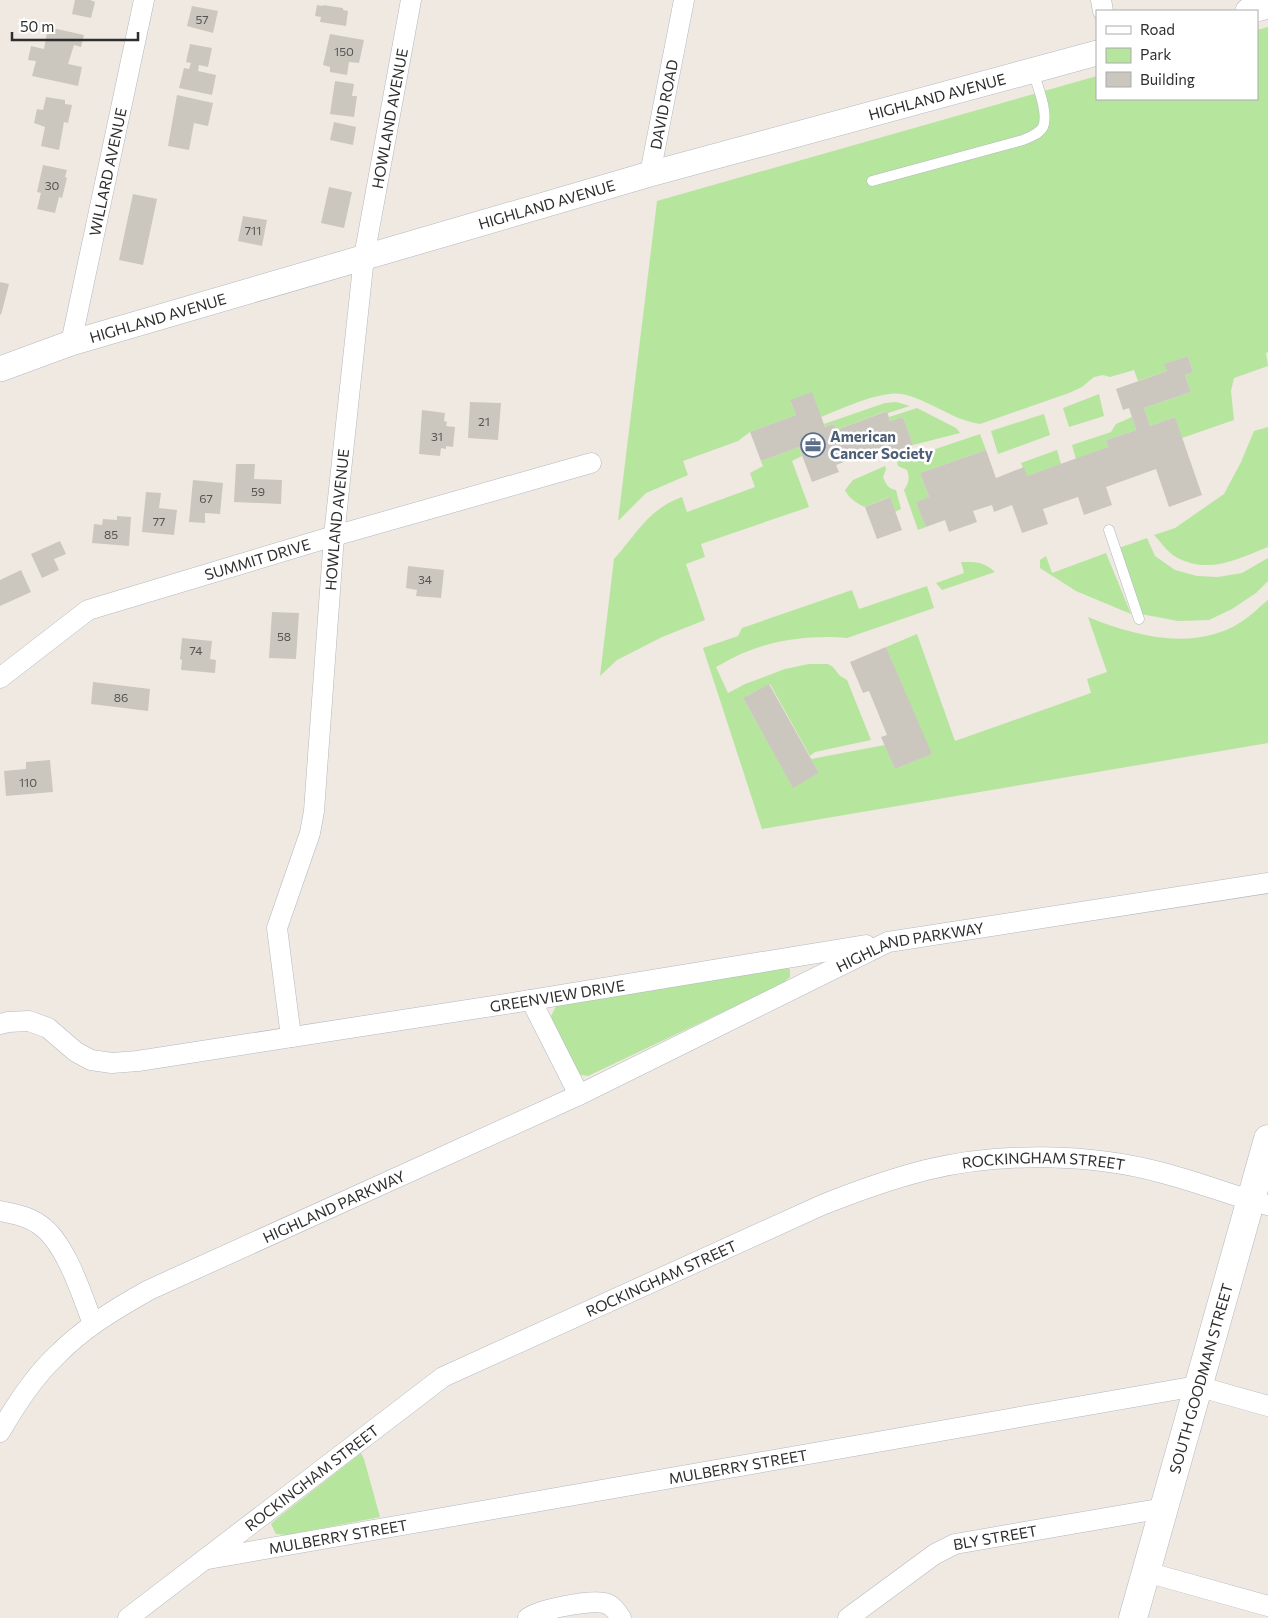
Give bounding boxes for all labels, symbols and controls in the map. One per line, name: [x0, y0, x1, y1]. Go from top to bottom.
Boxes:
scale bar: [12, 10, 139, 42]
legend: [1096, 10, 1258, 100]
house number: 57: [195, 12, 209, 26]
text: 50 m: [20, 17, 54, 35]
text: Road: [1140, 20, 1175, 38]
house number: 150: [334, 44, 354, 58]
text: Park: [1140, 45, 1171, 63]
street label: HOWLAND AVENUE: [368, 47, 411, 190]
street label: DAVID ROAD: [646, 58, 681, 151]
street label: HIGHLAND AVENUE: [866, 69, 1008, 124]
text: Building: [1140, 70, 1195, 88]
street label: WILLARD AVENUE: [85, 106, 130, 238]
street label: HIGHLAND AVENUE: [476, 176, 617, 233]
house number: 30: [45, 178, 60, 192]
house number: 711: [245, 223, 261, 237]
street label: HIGHLAND AVENUE: [87, 289, 228, 346]
house number: 21: [478, 414, 490, 428]
place label: American Cancer Society: [830, 427, 934, 462]
house number: 31: [431, 429, 443, 443]
office icon: American Cancer Society: [800, 432, 826, 458]
street label: HOWLAND AVENUE: [321, 448, 352, 591]
house number: 59: [251, 484, 265, 498]
house number: 67: [199, 491, 213, 505]
house number: 77: [153, 514, 165, 528]
house number: 85: [104, 527, 118, 541]
street label: SUMMIT DRIVE: [202, 535, 312, 583]
house number: 34: [418, 572, 432, 586]
house number: 58: [277, 629, 291, 643]
house number: 74: [190, 643, 202, 657]
house number: 86: [114, 690, 128, 704]
house number: 110: [19, 775, 37, 789]
street label: HIGHLAND PARKWAY: [833, 918, 985, 975]
street label: GREENVIEW DRIVE: [489, 976, 626, 1015]
street label: ROCKINGHAM STREET: [961, 1148, 1127, 1173]
street label: HIGHLAND PARKWAY: [260, 1166, 408, 1246]
street label: ROCKINGHAM STREET: [583, 1236, 740, 1320]
street label: SOUTH GOODMAN STREET: [1165, 1281, 1236, 1475]
street label: ROCKINGHAM STREET: [241, 1421, 382, 1534]
street label: MULBERRY STREET: [667, 1445, 809, 1487]
street label: MULBERRY STREET: [267, 1515, 409, 1557]
street label: BLY STREET: [952, 1521, 1039, 1553]

